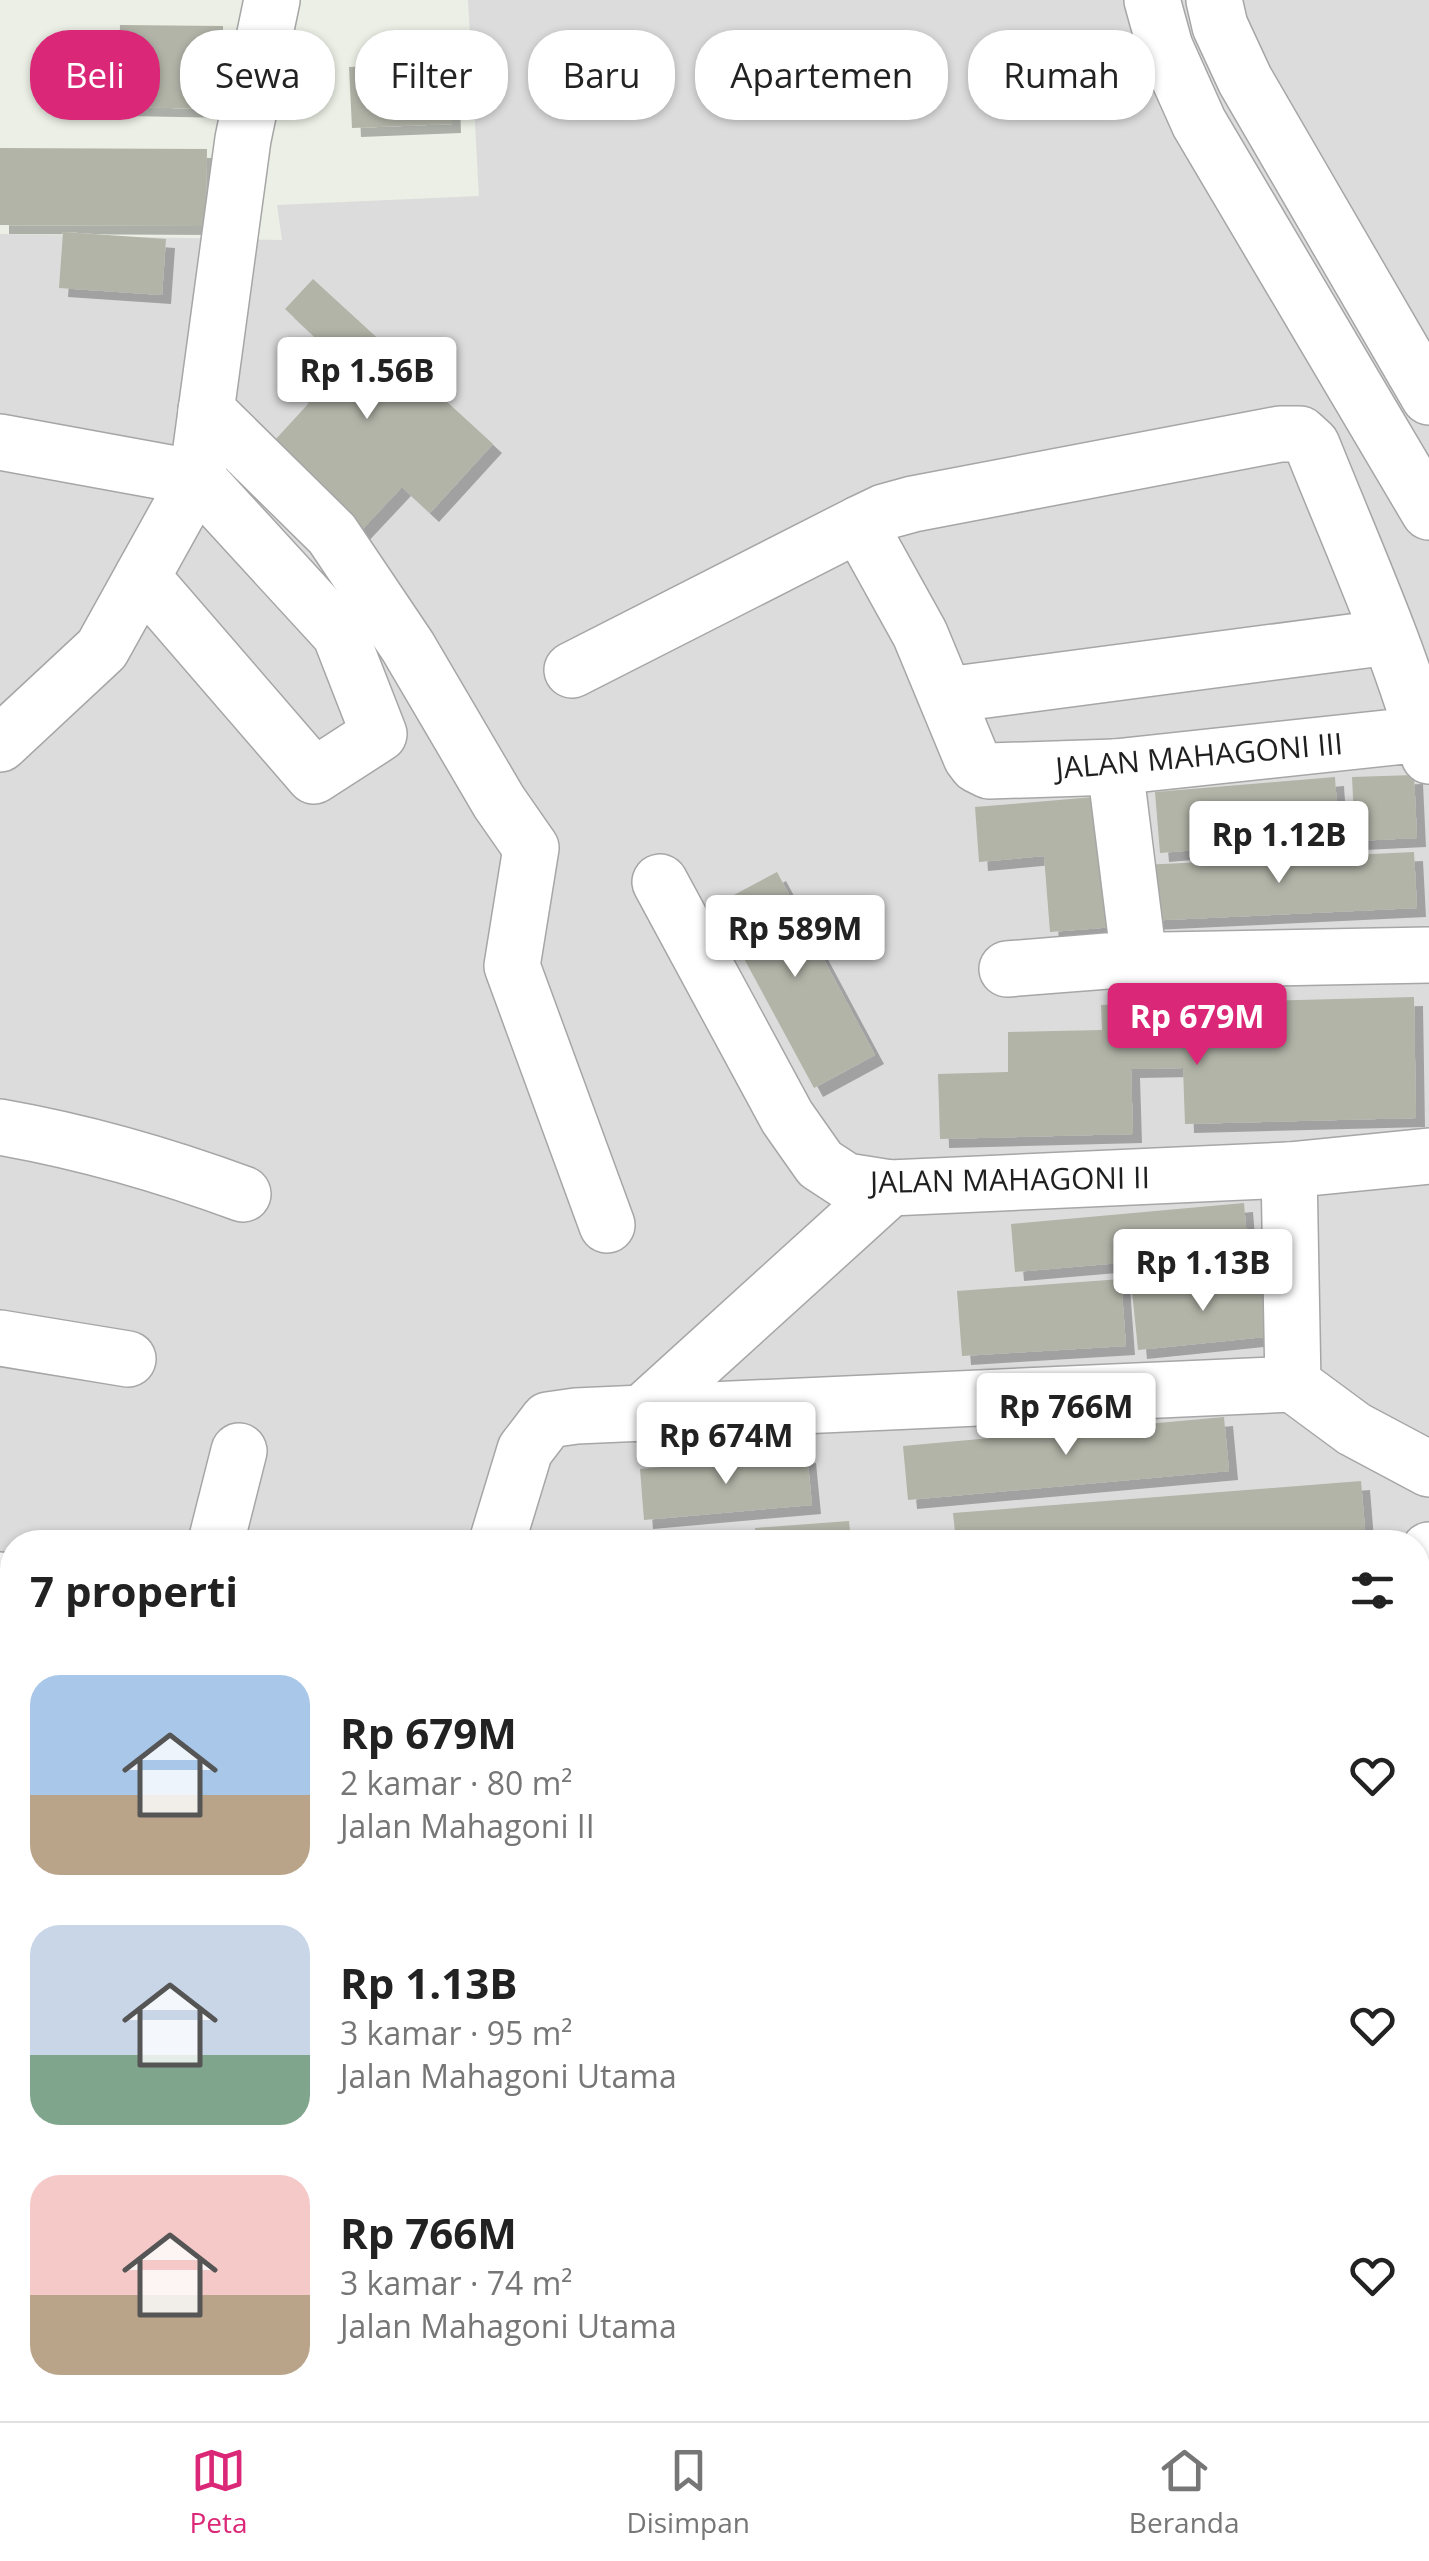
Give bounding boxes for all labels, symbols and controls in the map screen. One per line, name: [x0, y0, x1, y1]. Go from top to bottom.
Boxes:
chip: Beli: [30, 30, 160, 120]
chip: Sewa: [180, 30, 335, 120]
chip: Filter: [355, 30, 508, 120]
chip: Baru: [528, 30, 675, 120]
chip: Apartemen: [695, 30, 948, 120]
chip: Rumah: [968, 30, 1155, 120]
pin: Rp 1.56B: [264, 337, 470, 422]
text: Rp 1.56B: [299, 348, 435, 391]
street label: JALAN MAHAGONI III: [1051, 722, 1344, 788]
pin: Rp 1.12B: [1176, 801, 1382, 886]
text: Rp 1.12B: [1211, 812, 1347, 855]
pin: Rp 589M: [703, 895, 887, 980]
text: Rp 589M: [728, 906, 862, 949]
pin: Rp 679M: [1105, 983, 1289, 1068]
text: Rp 679M: [1130, 994, 1264, 1037]
street label: JALAN MAHAGONI II: [867, 1156, 1150, 1202]
pin: Rp 1.13B: [1100, 1229, 1306, 1314]
text: Rp 1.13B: [1135, 1240, 1271, 1283]
pin: Rp 766M: [974, 1373, 1158, 1458]
text: Rp 766M: [999, 1384, 1133, 1427]
pin: Rp 674M: [634, 1402, 818, 1487]
text: Rp 674M: [659, 1413, 793, 1456]
text: 7 properti: [30, 1562, 238, 1619]
icon: filters: [1345, 1563, 1400, 1618]
text: Rp 679M: [340, 1704, 517, 1761]
icon: home: [110, 1715, 230, 1835]
icon: heart: [1345, 1748, 1400, 1803]
text: 2 kamar · 80 m²: [340, 1761, 572, 1804]
text: Jalan Mahagoni II: [340, 1804, 595, 1847]
text: Rp 1.13B: [340, 1954, 517, 2011]
icon: home: [110, 1965, 230, 2085]
icon: heart: [1345, 1998, 1400, 2053]
text: 3 kamar · 95 m²: [340, 2011, 572, 2054]
text: Jalan Mahagoni Utama: [340, 2054, 677, 2097]
text: Rp 766M: [340, 2204, 517, 2261]
icon: home: [110, 2215, 230, 2335]
icon: heart: [1345, 2248, 1400, 2303]
text: 3 kamar · 74 m²: [340, 2261, 572, 2304]
text: Jalan Mahagoni Utama: [340, 2304, 677, 2347]
tab: Peta: [189, 2443, 248, 2541]
tab: Disimpan: [626, 2443, 750, 2541]
tab: Beranda: [1129, 2443, 1240, 2541]

